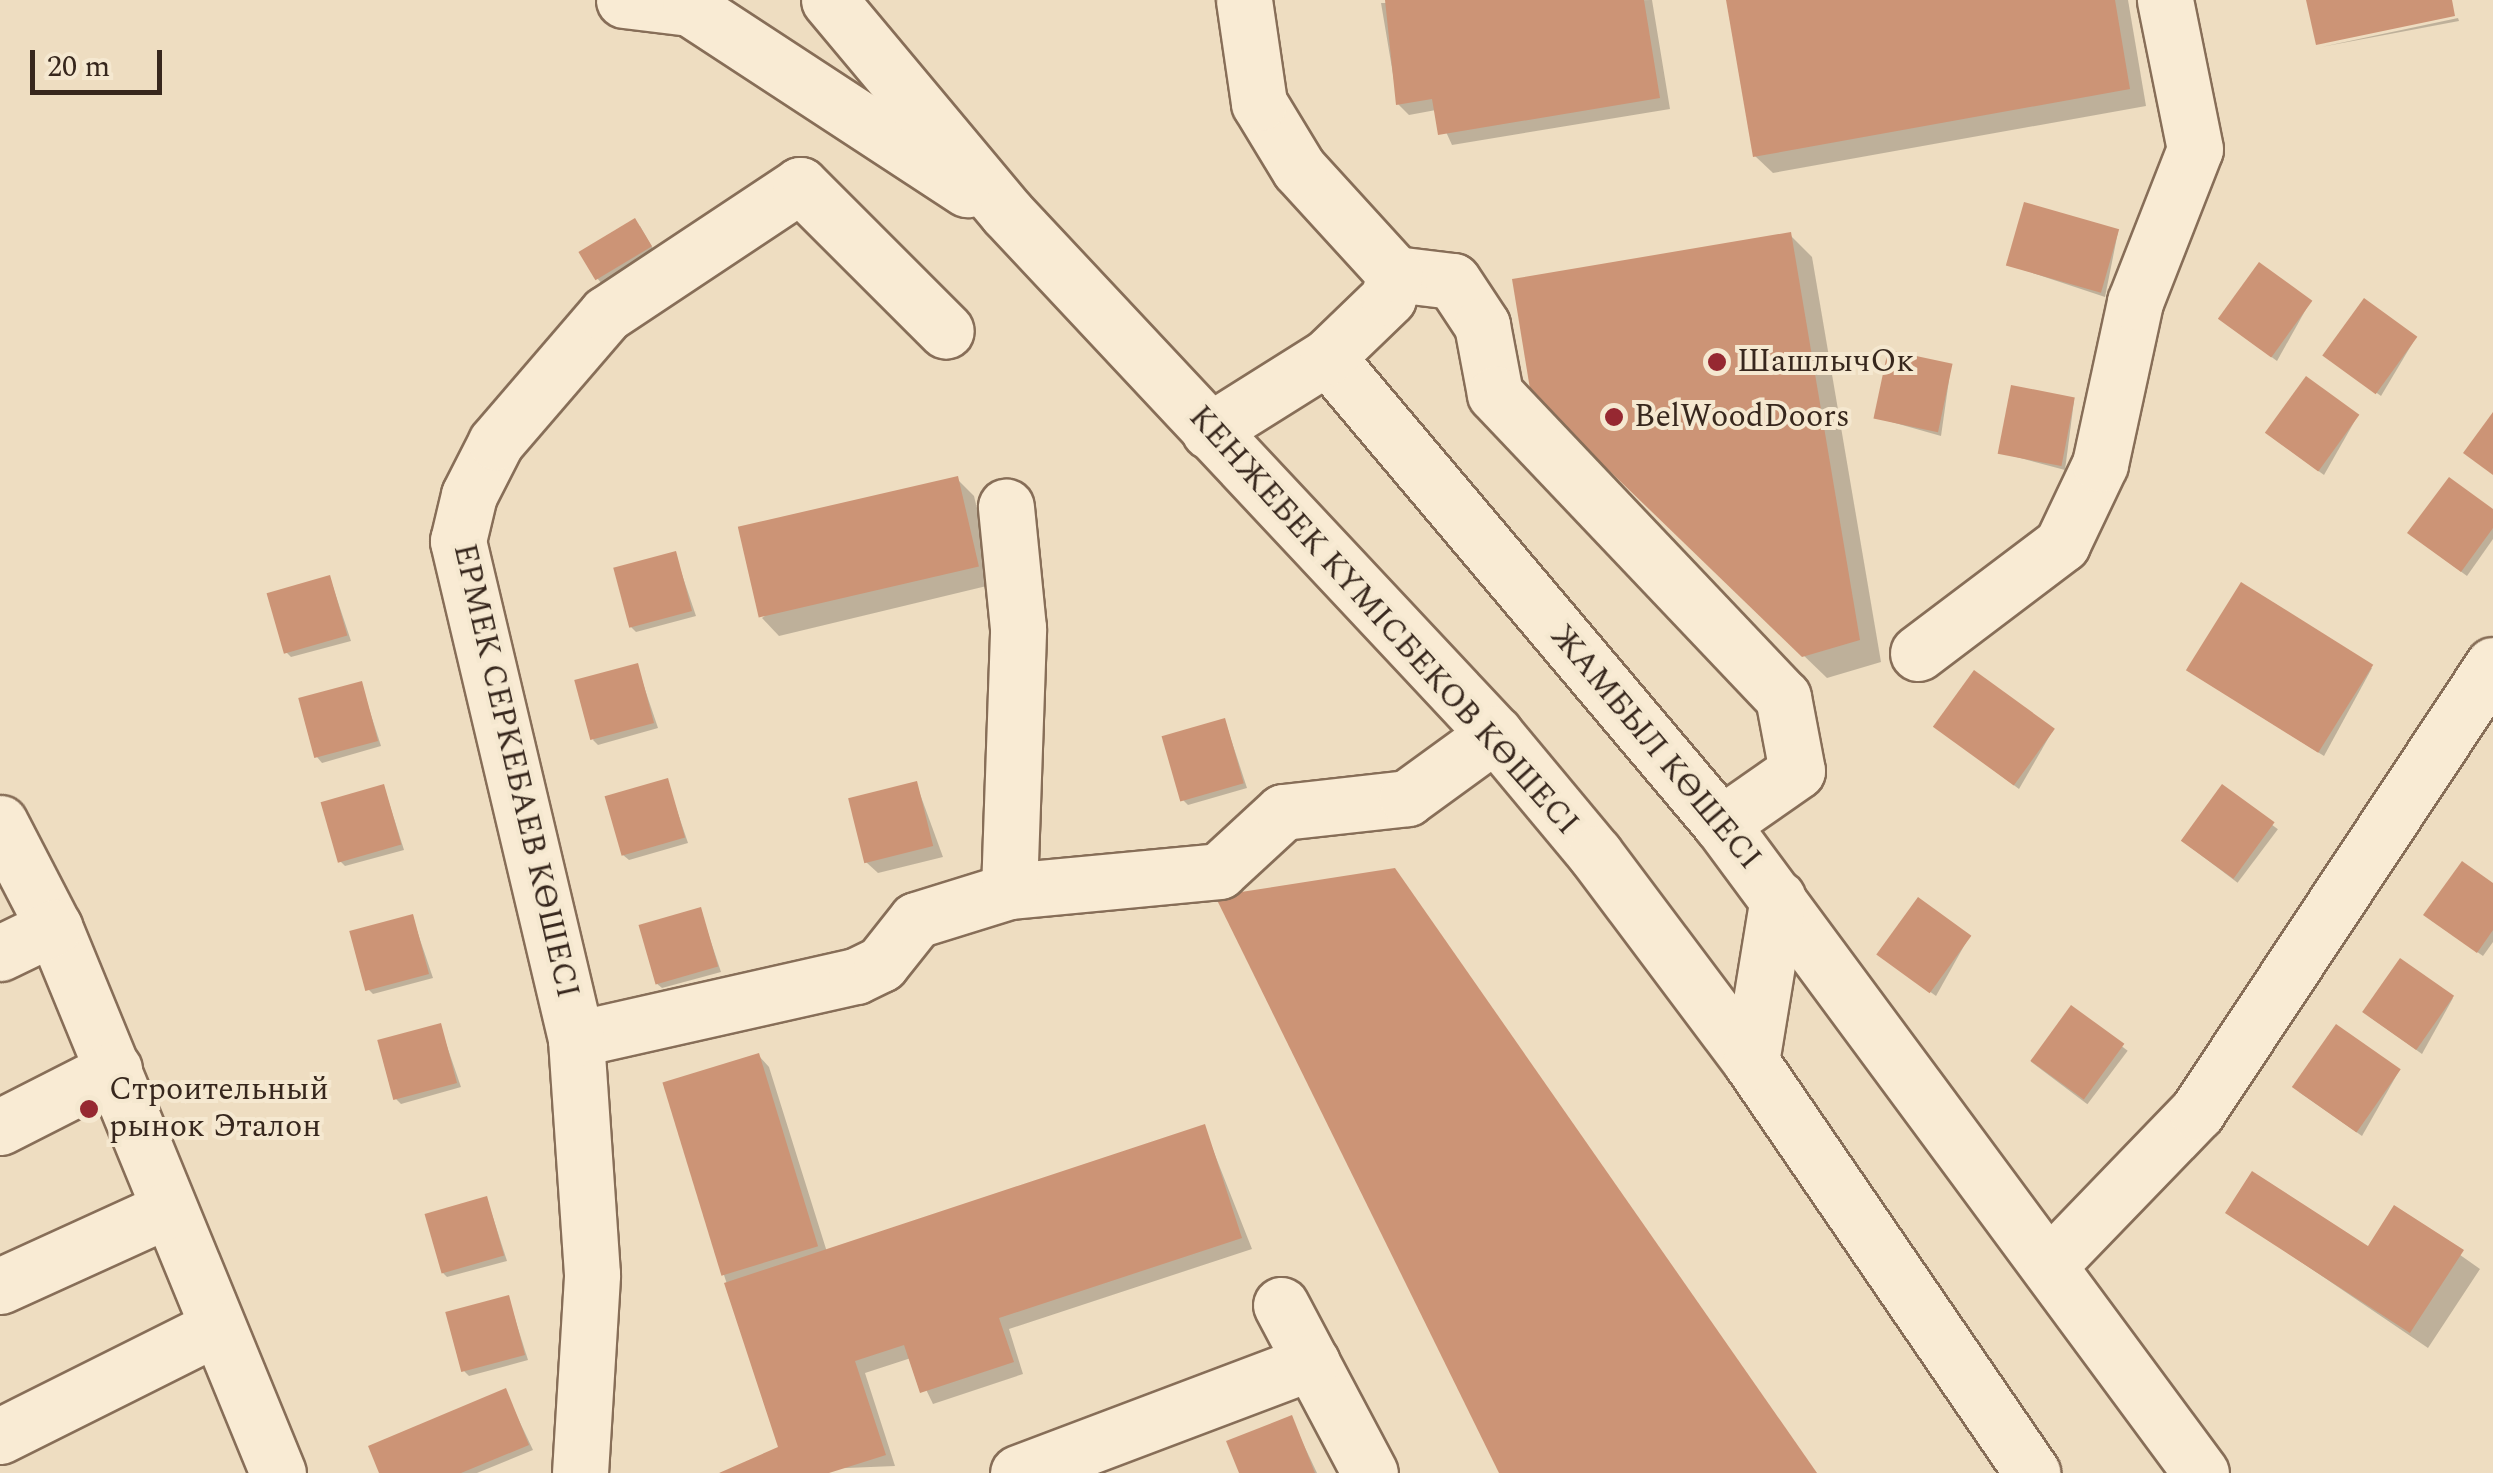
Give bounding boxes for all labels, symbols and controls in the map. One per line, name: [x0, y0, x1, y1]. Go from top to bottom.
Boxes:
scale bar: [35, 30, 168, 92]
text: 20 m: [47, 44, 110, 90]
place label: ШашлычОк: [1737, 343, 1914, 381]
marker: ШашлычОк: [1706, 351, 1728, 373]
place label: BelWoodDoors: [1634, 398, 1850, 436]
street label: КЕНЖЕБЕК КҮМІСБЕКОВ КӨШЕСІ: [1180, 399, 1586, 843]
marker: BelWoodDoors: [1603, 406, 1625, 428]
street label: ЕРМЕК СЕРКЕБАЕВ КӨШЕСІ: [444, 540, 586, 1002]
street label: ЖАМБЫЛ КӨШЕСІ: [1542, 618, 1768, 878]
place label: Строительный рынок Эталон: [109, 1072, 329, 1147]
marker: Строительный рынок Эталон: [78, 1098, 100, 1120]

